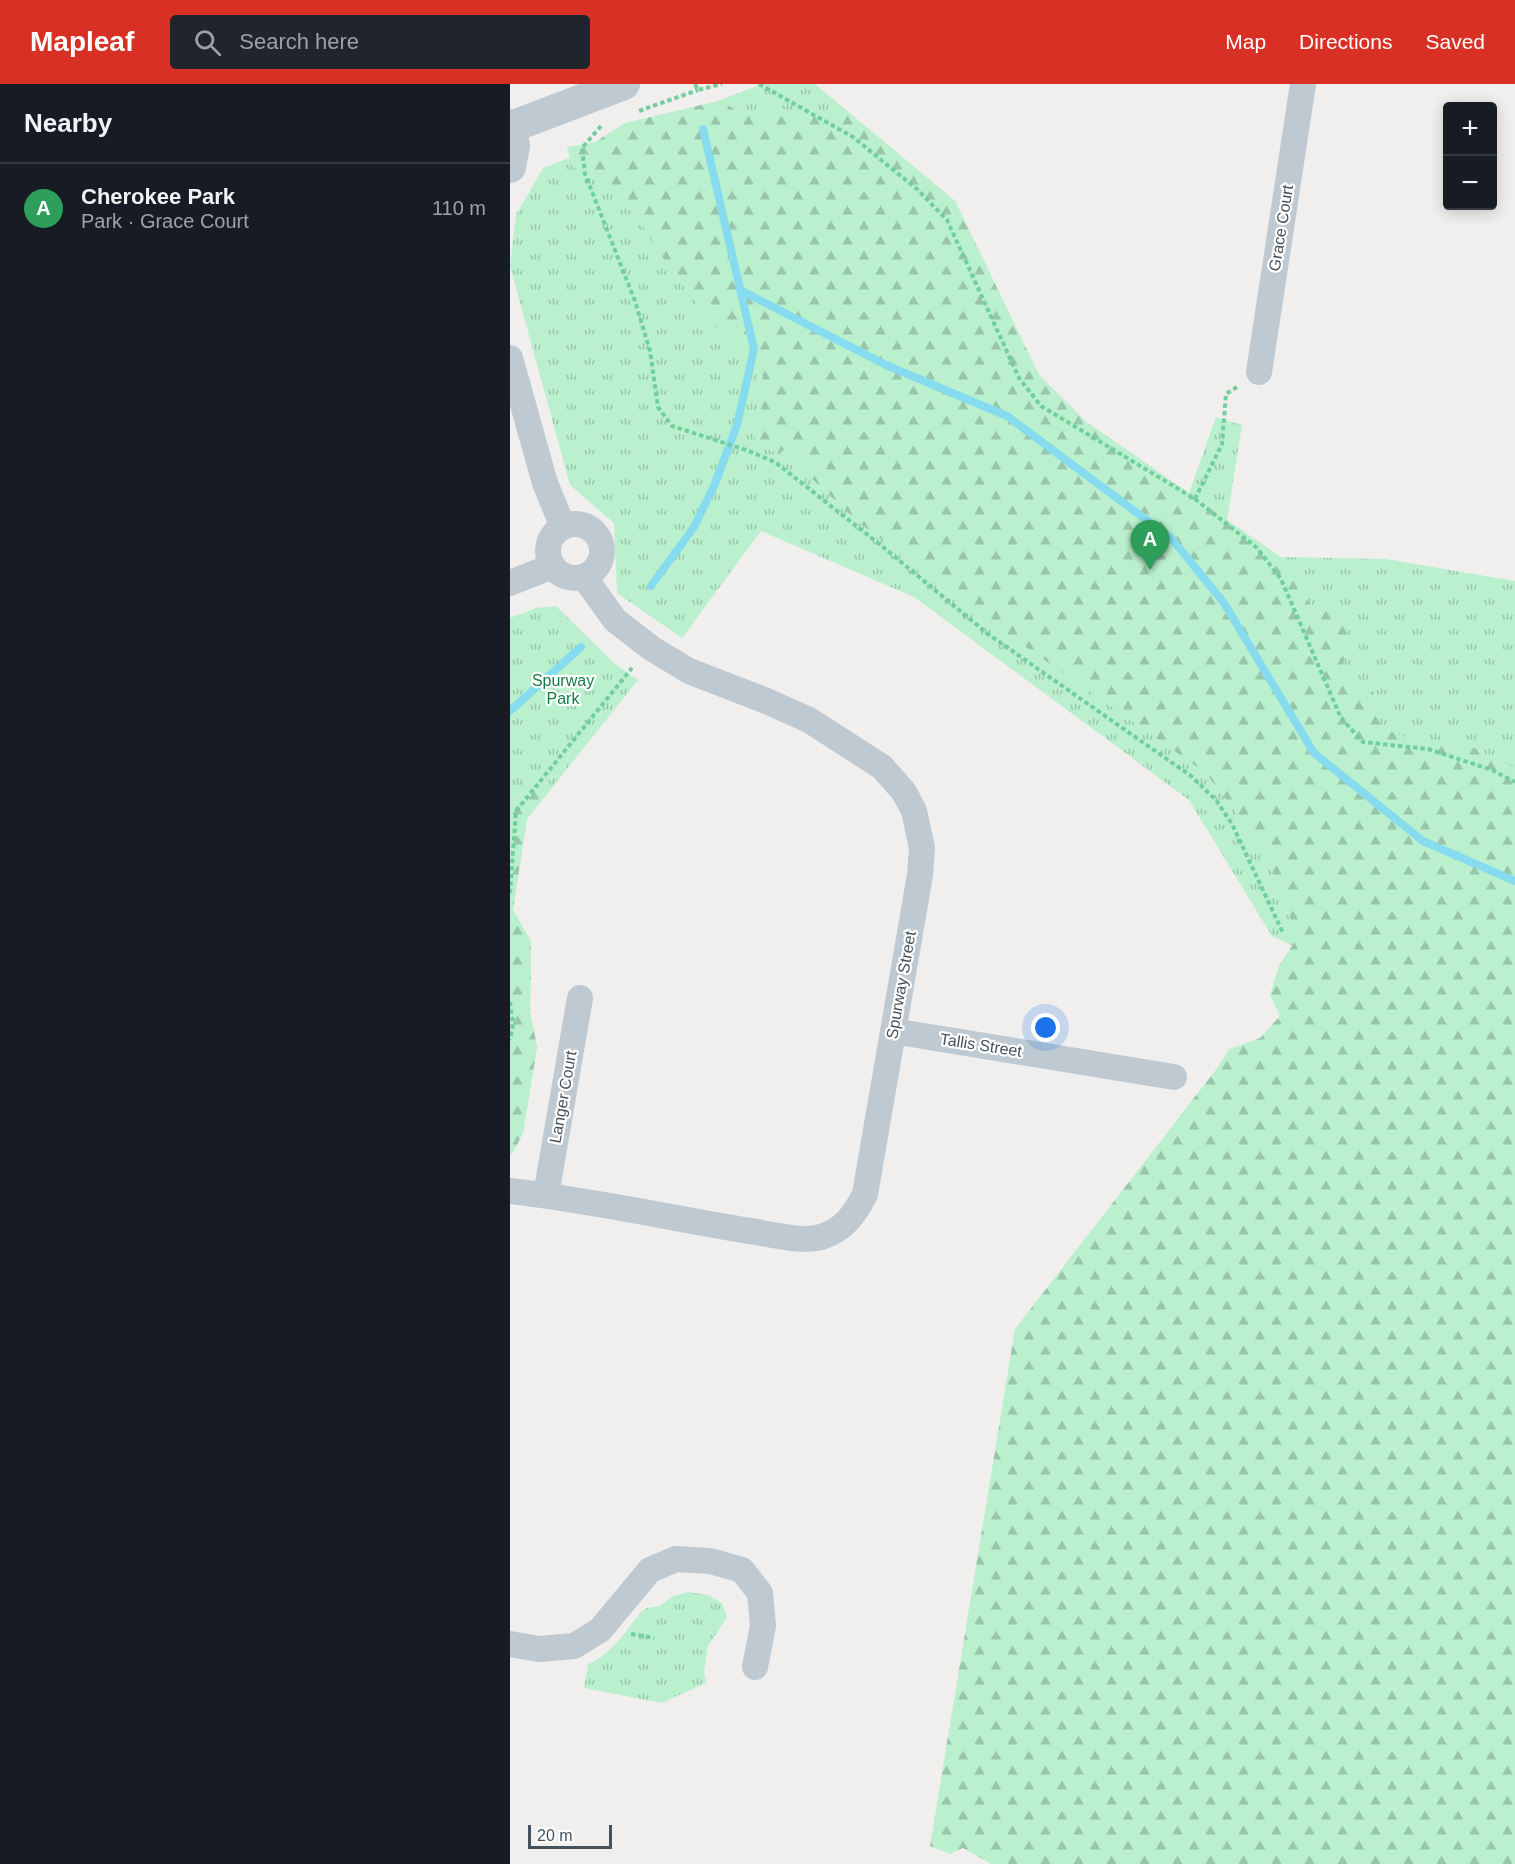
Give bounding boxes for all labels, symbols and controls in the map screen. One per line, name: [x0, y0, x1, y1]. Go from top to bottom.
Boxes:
search box: [170, 15, 590, 69]
text: Mapleaf: [30, 26, 134, 57]
icon: search: [191, 26, 224, 59]
text: Search here: [239, 29, 359, 54]
text: Map: [1225, 30, 1266, 53]
text: Directions: [1299, 30, 1392, 53]
text: Saved: [1425, 30, 1485, 53]
map controls: [1443, 102, 1497, 210]
button: +: [1443, 102, 1497, 156]
text: Nearby: [24, 108, 112, 138]
button: −: [1443, 156, 1497, 210]
street label: Grace Court: [1266, 183, 1296, 272]
text: Cherokee Park: [81, 184, 235, 209]
text: A: [36, 197, 51, 219]
text: 110 m: [432, 197, 486, 219]
text: Park · Grace Court: [81, 210, 249, 232]
pin: A: [1130, 520, 1170, 570]
park label: Spurway Park: [532, 672, 594, 707]
street label: Spurway Street: [883, 929, 919, 1040]
your location: [1031, 1013, 1060, 1042]
street label: Tallis Street: [939, 1030, 1024, 1060]
street label: Langer Court: [547, 1049, 580, 1144]
scale bar: [528, 1822, 612, 1850]
text: 20 m: [537, 1827, 573, 1844]

